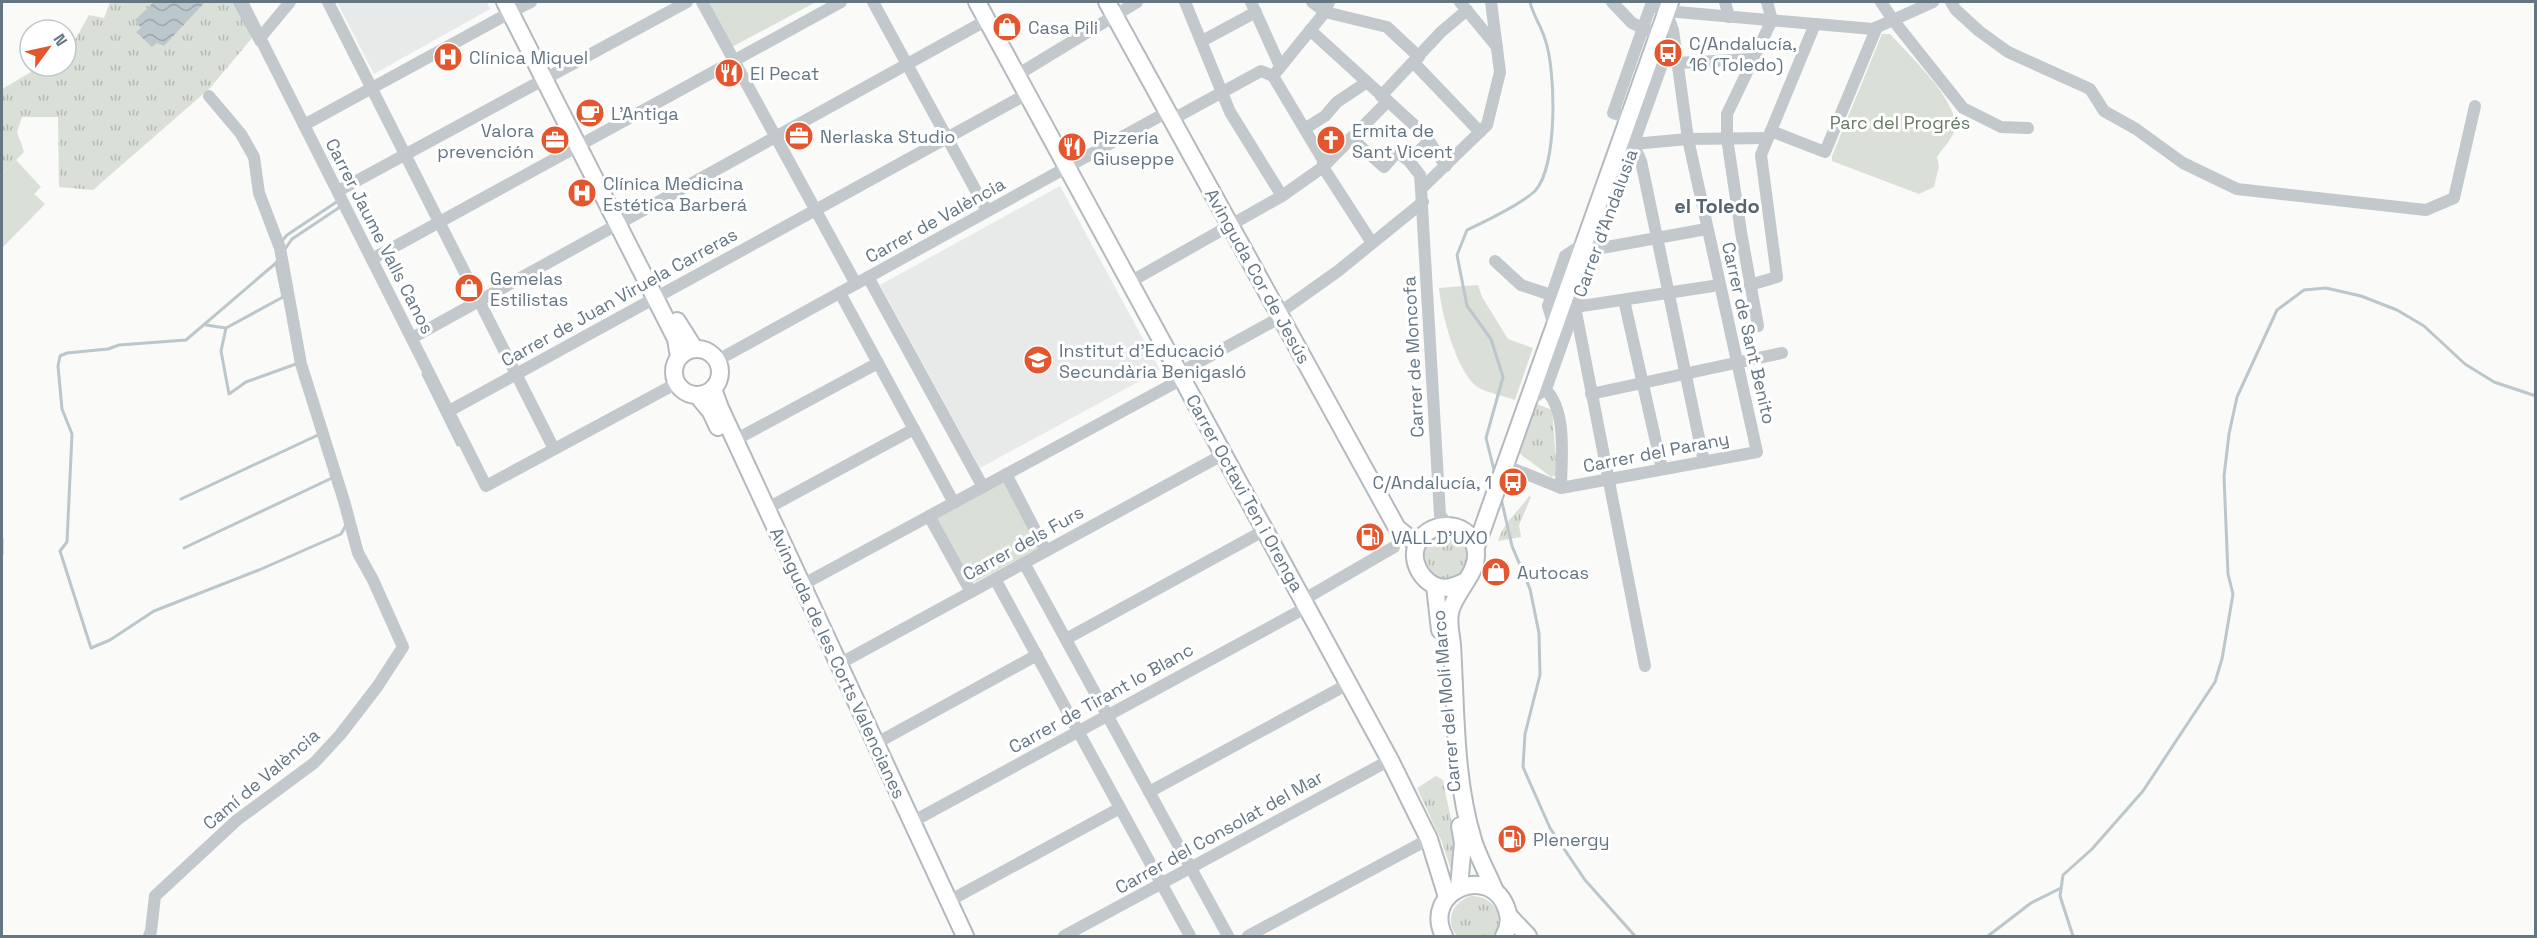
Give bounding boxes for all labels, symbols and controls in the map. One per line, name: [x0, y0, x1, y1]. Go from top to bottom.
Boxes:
shop icon: Casa Pili: [991, 11, 1023, 43]
place label: Casa Pili: [1028, 16, 1098, 39]
north arrow: [18, 18, 78, 78]
text: N: [48, 30, 72, 50]
place label: C/Andalucía, 16 (Toledo): [1689, 32, 1797, 76]
bus stop icon: C/Andalucía, 16 (Toledo): [1652, 37, 1684, 69]
hospital icon: Clínica Miquel: [432, 41, 464, 73]
place label: Clínica Miquel: [469, 46, 588, 69]
restaurant icon: El Pecat: [713, 57, 745, 89]
place label: El Pecat: [750, 62, 819, 85]
cafe icon: L'Antiga: [574, 97, 606, 129]
place label: L'Antiga: [611, 102, 679, 125]
park label: Parc del Progrés: [1830, 111, 1970, 134]
place label: Valora prevención: [437, 119, 534, 163]
place label: Ermita de Sant Vicent: [1352, 119, 1453, 163]
office icon: Nerlaska Studio: [783, 120, 815, 152]
office icon: Valora prevención: [539, 124, 571, 156]
church icon: Ermita de Sant Vicent: [1315, 124, 1347, 156]
place label: Nerlaska Studio: [820, 125, 955, 148]
place label: Pizzeria Giuseppe: [1093, 126, 1174, 170]
restaurant icon: Pizzeria Giuseppe: [1056, 131, 1088, 163]
street label: Carrer Jaume Valls Canos: [321, 134, 439, 338]
street label: Carrer d'Andalusia: [1568, 146, 1642, 300]
place label: Clínica Medicina Estética Barberá: [603, 172, 747, 216]
street label: Carrer de València: [861, 172, 1009, 268]
hospital icon: Clínica Medicina Estética Barberá: [566, 177, 598, 209]
street label: Avinguda Cor de Jesús: [1200, 184, 1316, 368]
district label: el Toledo: [1674, 193, 1760, 219]
street label: Carrer de Juan Viruela Carreras: [497, 222, 741, 372]
street label: Carrer de Sant Benito: [1717, 240, 1781, 426]
place label: Gemelas Estilistas: [490, 267, 568, 311]
shop icon: Gemelas Estilistas: [453, 272, 485, 304]
street label: Carrer de Moncofa: [1397, 276, 1429, 438]
place label: Institut d'Educació Secundària Benigasló: [1059, 339, 1246, 383]
school or university icon: Institut d'Educació Secundària Benigasló: [1022, 344, 1054, 376]
street label: Carrer Octavi Ten i Orenga: [1181, 390, 1309, 596]
street label: Carrer del Parany: [1581, 427, 1731, 477]
bus stop icon: C/Andalucía, 1: [1497, 466, 1529, 498]
place label: C/Andalucía, 1: [1373, 471, 1492, 494]
street label: Carrer dels Furs: [958, 500, 1088, 586]
fuel station icon: VALL D'UXO: [1354, 521, 1386, 553]
street label: Avinguda de les Corts Valencianes: [765, 524, 911, 802]
place label: VALL D'UXO: [1391, 526, 1488, 549]
shop icon: Autocas: [1480, 556, 1512, 588]
place label: Autocas: [1517, 561, 1589, 584]
street label: Carrer del Molí Marco: [1427, 609, 1465, 793]
street label: Carrer de Tirant lo Blanc: [1005, 638, 1197, 758]
street label: Camí de València: [198, 723, 324, 835]
street label: Carrer del Consolat del Mar: [1111, 765, 1327, 899]
fuel station icon: Plenergy: [1496, 823, 1528, 855]
place label: Plenergy: [1533, 828, 1610, 851]

